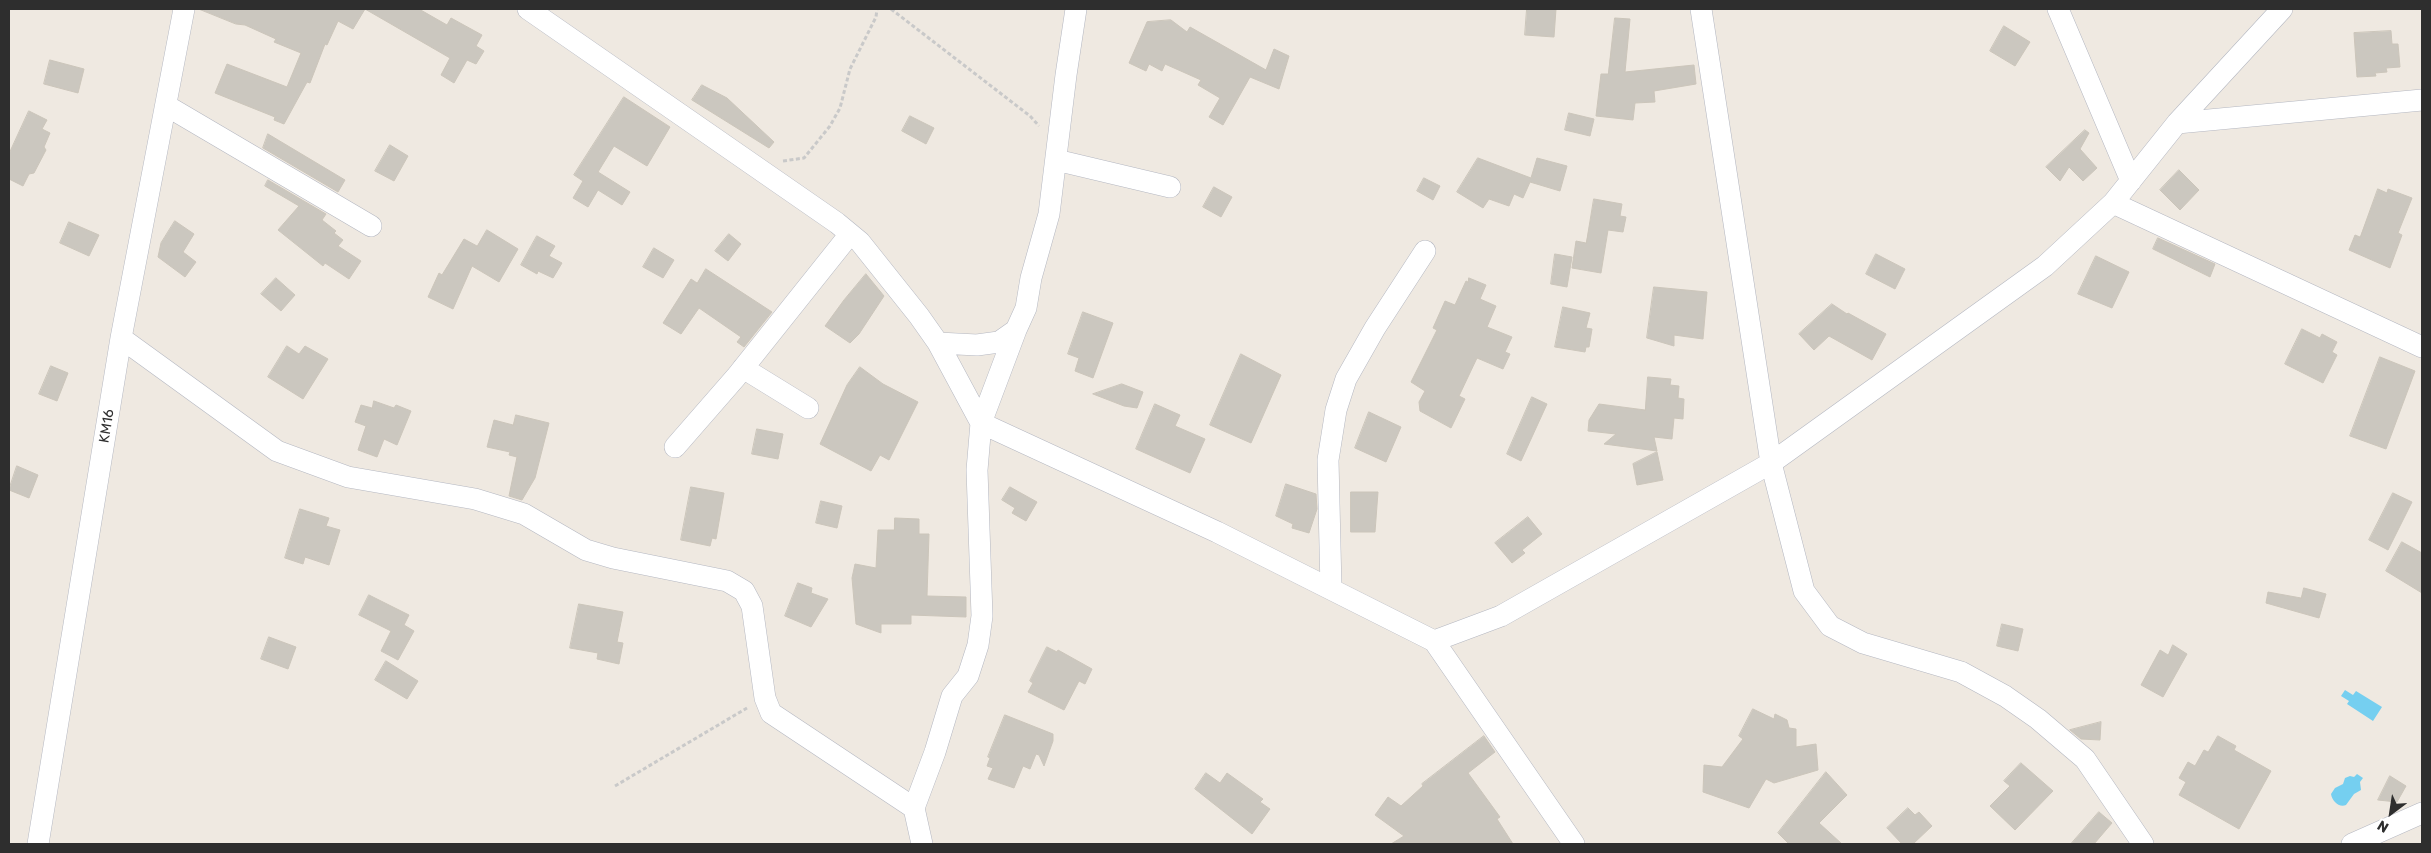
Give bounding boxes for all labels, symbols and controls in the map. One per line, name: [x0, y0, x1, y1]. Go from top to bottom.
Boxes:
street label: KM16: [96, 408, 118, 444]
north arrow: [2366, 788, 2416, 838]
text: N: [2374, 816, 2392, 836]

